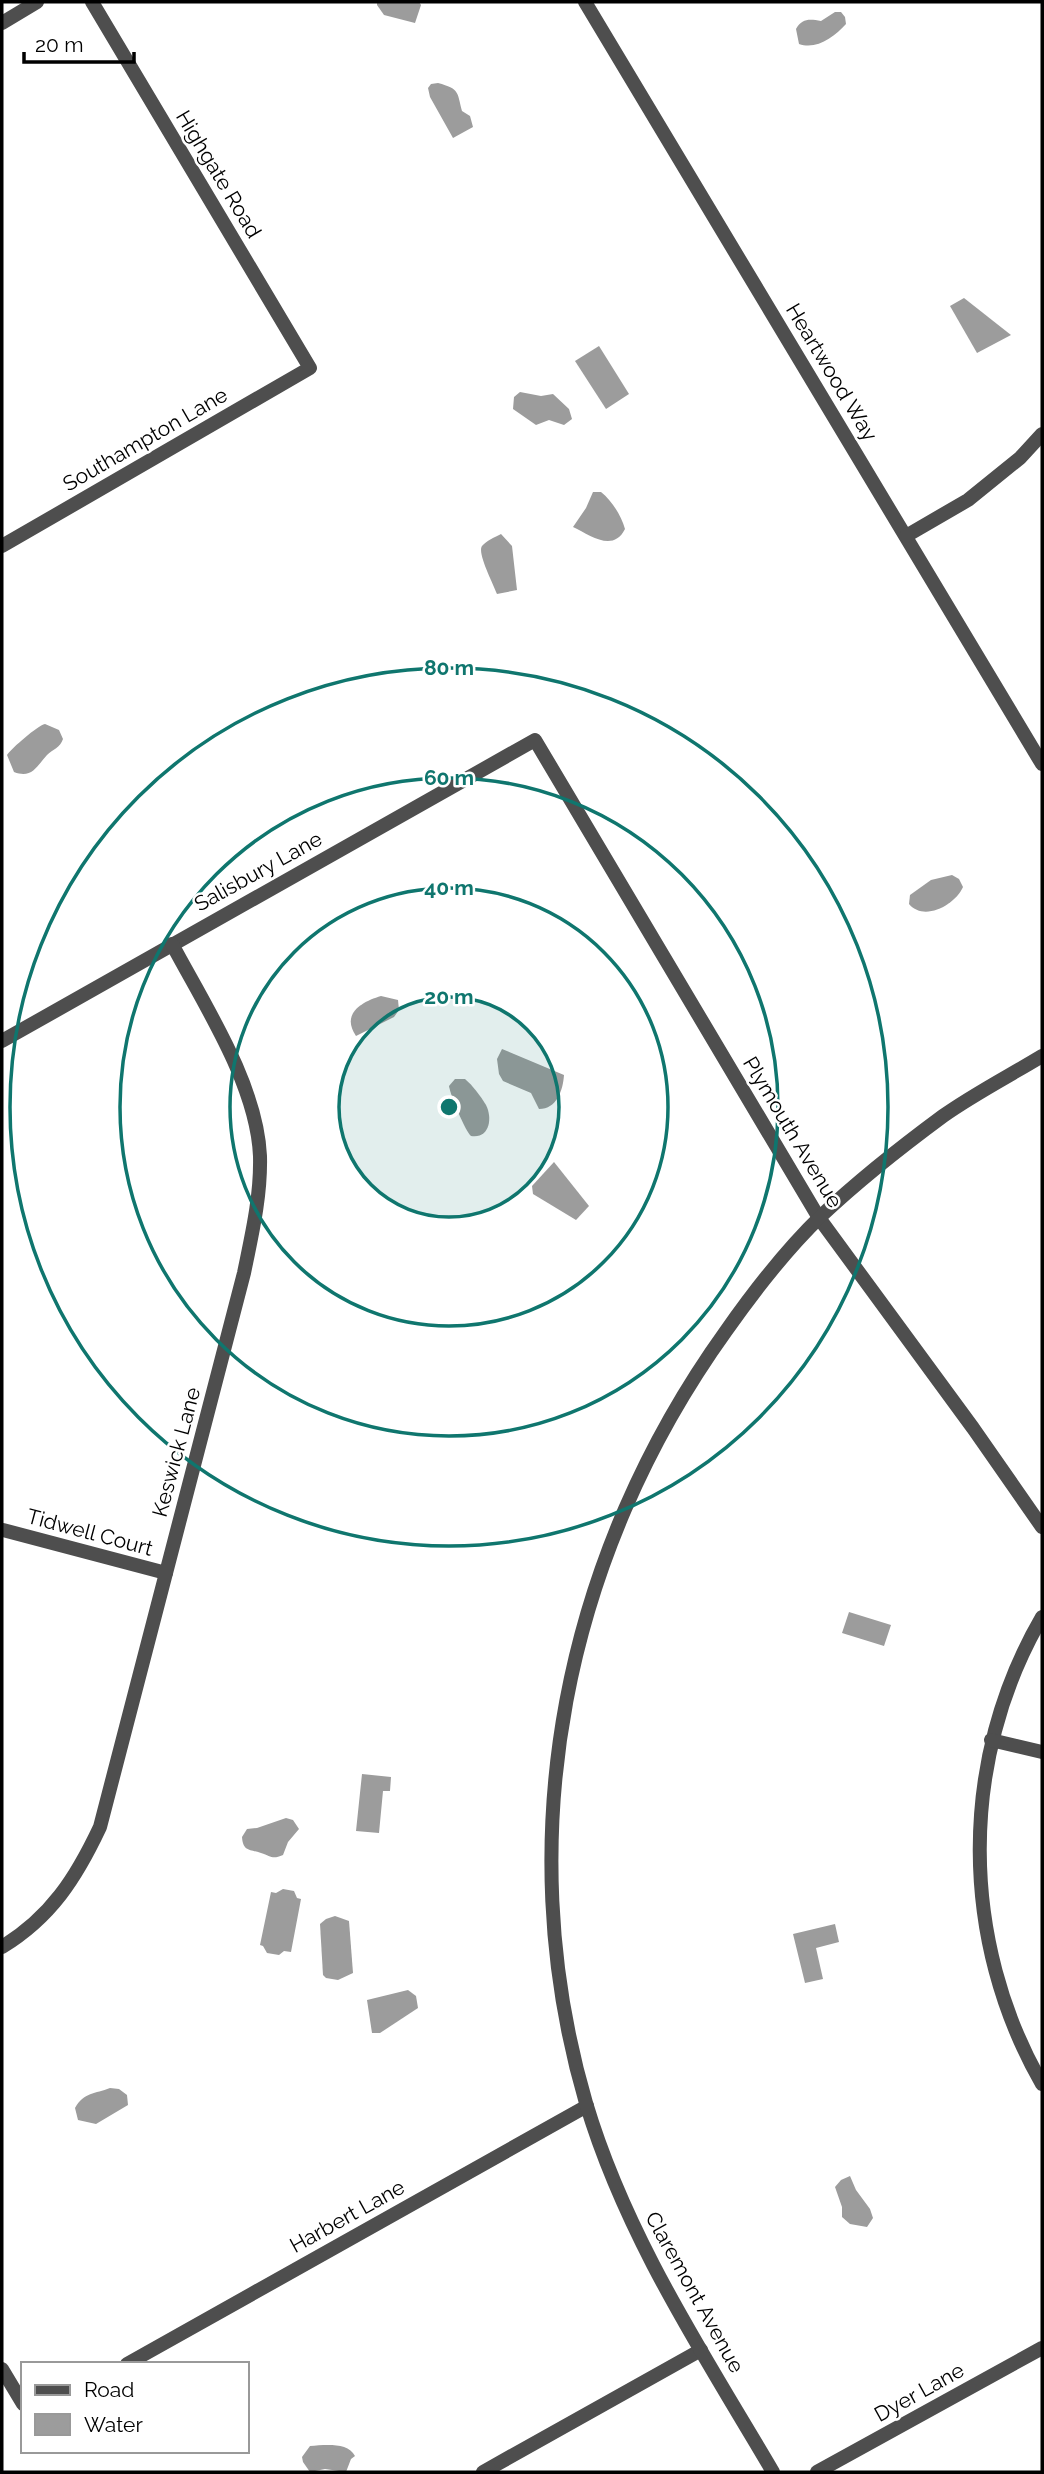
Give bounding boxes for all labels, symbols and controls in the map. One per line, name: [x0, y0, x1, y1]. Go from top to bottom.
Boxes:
scale bar: [24, 21, 135, 65]
text: 20 m: [35, 32, 83, 57]
street label: Highgate Road: [171, 106, 267, 242]
street label: Heartwood Way: [781, 299, 883, 445]
street label: Southampton Lane: [58, 382, 232, 496]
text: 80 m: [424, 655, 474, 680]
text: 60 m: [424, 765, 474, 790]
street label: Salisbury Lane: [190, 826, 326, 916]
text: 40 m: [424, 875, 474, 900]
text: 20 m: [424, 984, 474, 1009]
street label: Plymouth Avenue: [738, 1052, 848, 1212]
centre of rings: [437, 1095, 461, 1119]
street label: Keswick Lane: [147, 1385, 205, 1519]
street label: Tidwell Court: [24, 1503, 156, 1561]
street label: Harbert Lane: [285, 2174, 409, 2258]
street label: Claremont Avenue: [640, 2207, 750, 2377]
street label: Dyer Lane: [870, 2357, 968, 2427]
legend: [21, 2362, 248, 2453]
text: Road: [84, 2377, 134, 2402]
text: Water: [84, 2412, 143, 2437]

